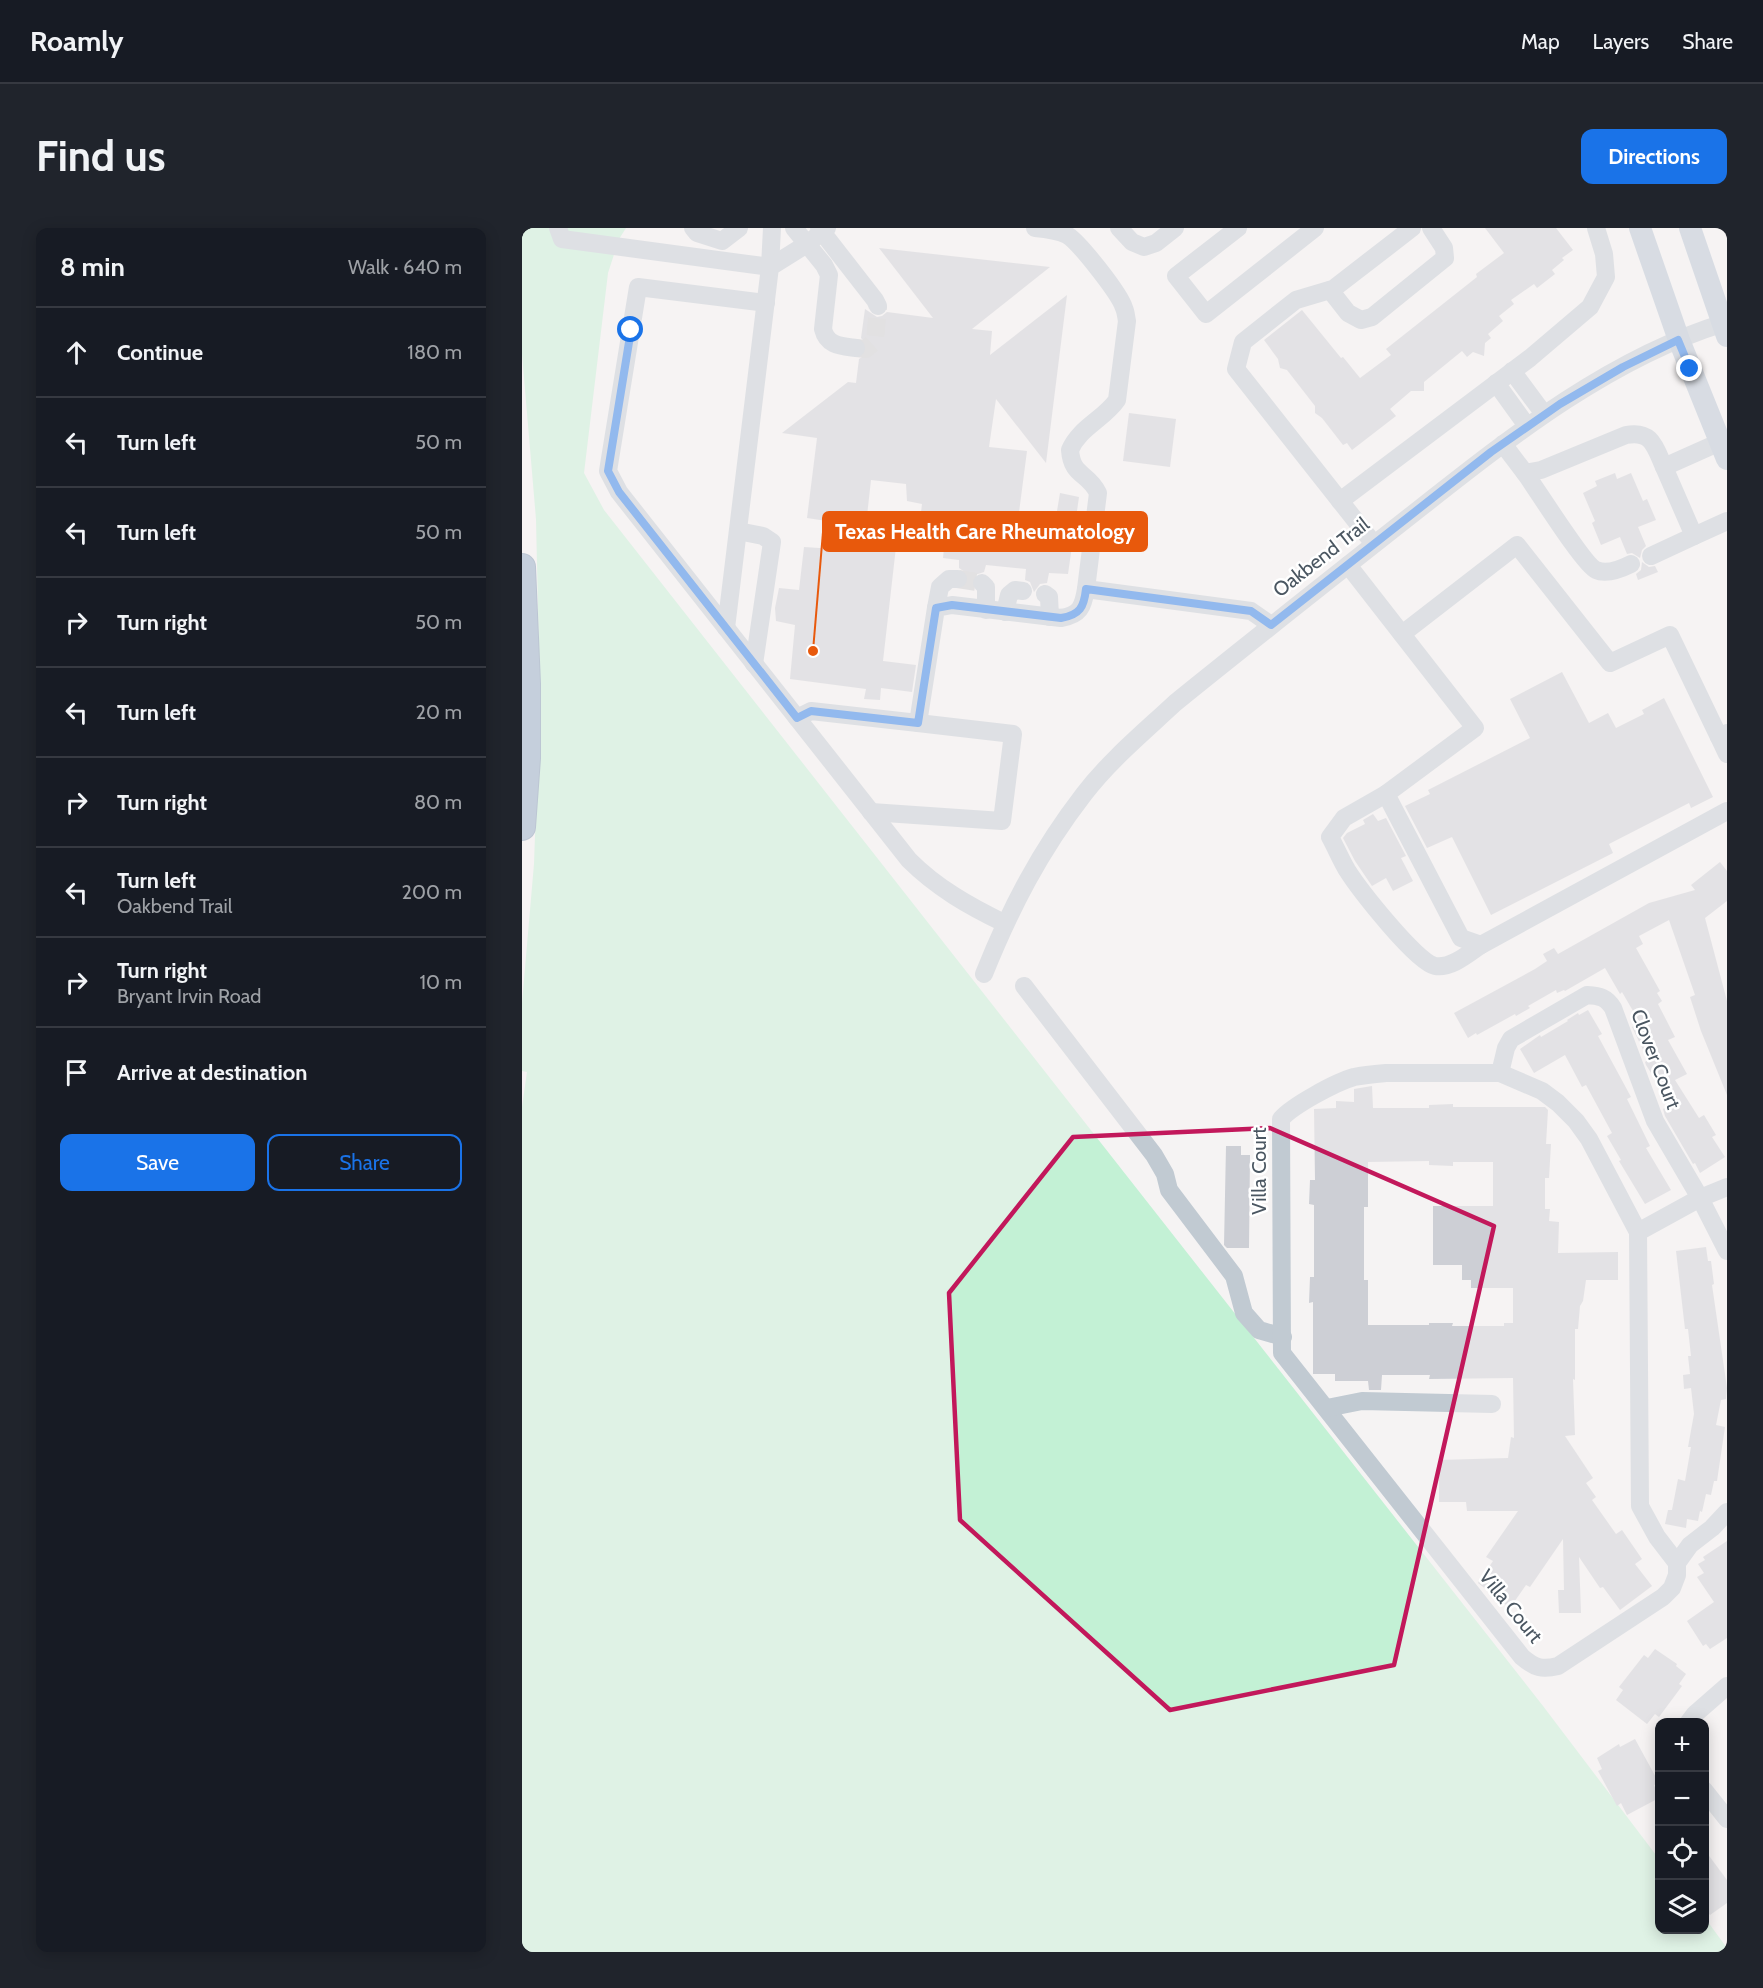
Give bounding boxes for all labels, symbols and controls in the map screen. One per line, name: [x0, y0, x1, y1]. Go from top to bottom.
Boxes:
text: Roamly: [30, 24, 124, 58]
text: Map: [1521, 29, 1560, 54]
text: Layers: [1593, 29, 1649, 54]
text: Share: [1682, 29, 1733, 54]
button: Directions: [1581, 129, 1727, 184]
text: Find us: [36, 130, 165, 182]
text: 8 min: [60, 251, 125, 283]
text: Walk · 640 m: [348, 255, 462, 279]
route start: [617, 316, 643, 342]
icon: ahead: [60, 336, 93, 369]
text: Continue: [117, 339, 203, 366]
text: 180 m: [407, 340, 462, 364]
route end: [1676, 355, 1702, 381]
icon: left: [60, 426, 93, 459]
text: Turn left: [117, 429, 196, 456]
text: 50 m: [415, 430, 462, 454]
callout: Texas Health Care Rheumatology: [823, 512, 1147, 551]
street label: Oakbend Trail: [1268, 512, 1374, 602]
icon: left: [60, 516, 93, 549]
text: Turn left: [117, 519, 196, 546]
text: Texas Health Care Rheumatology: [835, 519, 1136, 544]
text: 50 m: [415, 520, 462, 544]
icon: right: [60, 606, 93, 639]
text: Turn right: [117, 609, 207, 636]
text: 50 m: [415, 610, 462, 634]
icon: left: [60, 696, 93, 729]
text: Turn left: [117, 699, 196, 726]
text: 20 m: [416, 700, 462, 724]
icon: right: [60, 786, 93, 819]
text: Turn right: [117, 789, 207, 816]
text: 80 m: [414, 790, 462, 814]
text: Turn left: [117, 867, 196, 894]
icon: left: [60, 876, 93, 909]
text: 200 m: [402, 880, 462, 904]
text: Oakbend Trail: [117, 894, 233, 918]
text: Turn right: [117, 957, 207, 984]
icon: right: [60, 966, 93, 999]
text: 10 m: [419, 970, 462, 994]
text: Bryant Irvin Road: [117, 984, 261, 1008]
street label: Clover Court: [1626, 1006, 1686, 1113]
icon: arrive: [60, 1056, 93, 1089]
text: Arrive at destination: [117, 1059, 307, 1086]
street label: Villa Court: [1247, 1127, 1271, 1215]
button: Save: [60, 1134, 255, 1191]
button: Share: [267, 1134, 462, 1191]
street label: Villa Court: [1474, 1564, 1548, 1648]
map controls: [1655, 1718, 1709, 1934]
button: +: [1655, 1718, 1709, 1772]
button: −: [1655, 1772, 1709, 1826]
button: locate: [1655, 1826, 1709, 1880]
button: layers: [1655, 1880, 1709, 1934]

